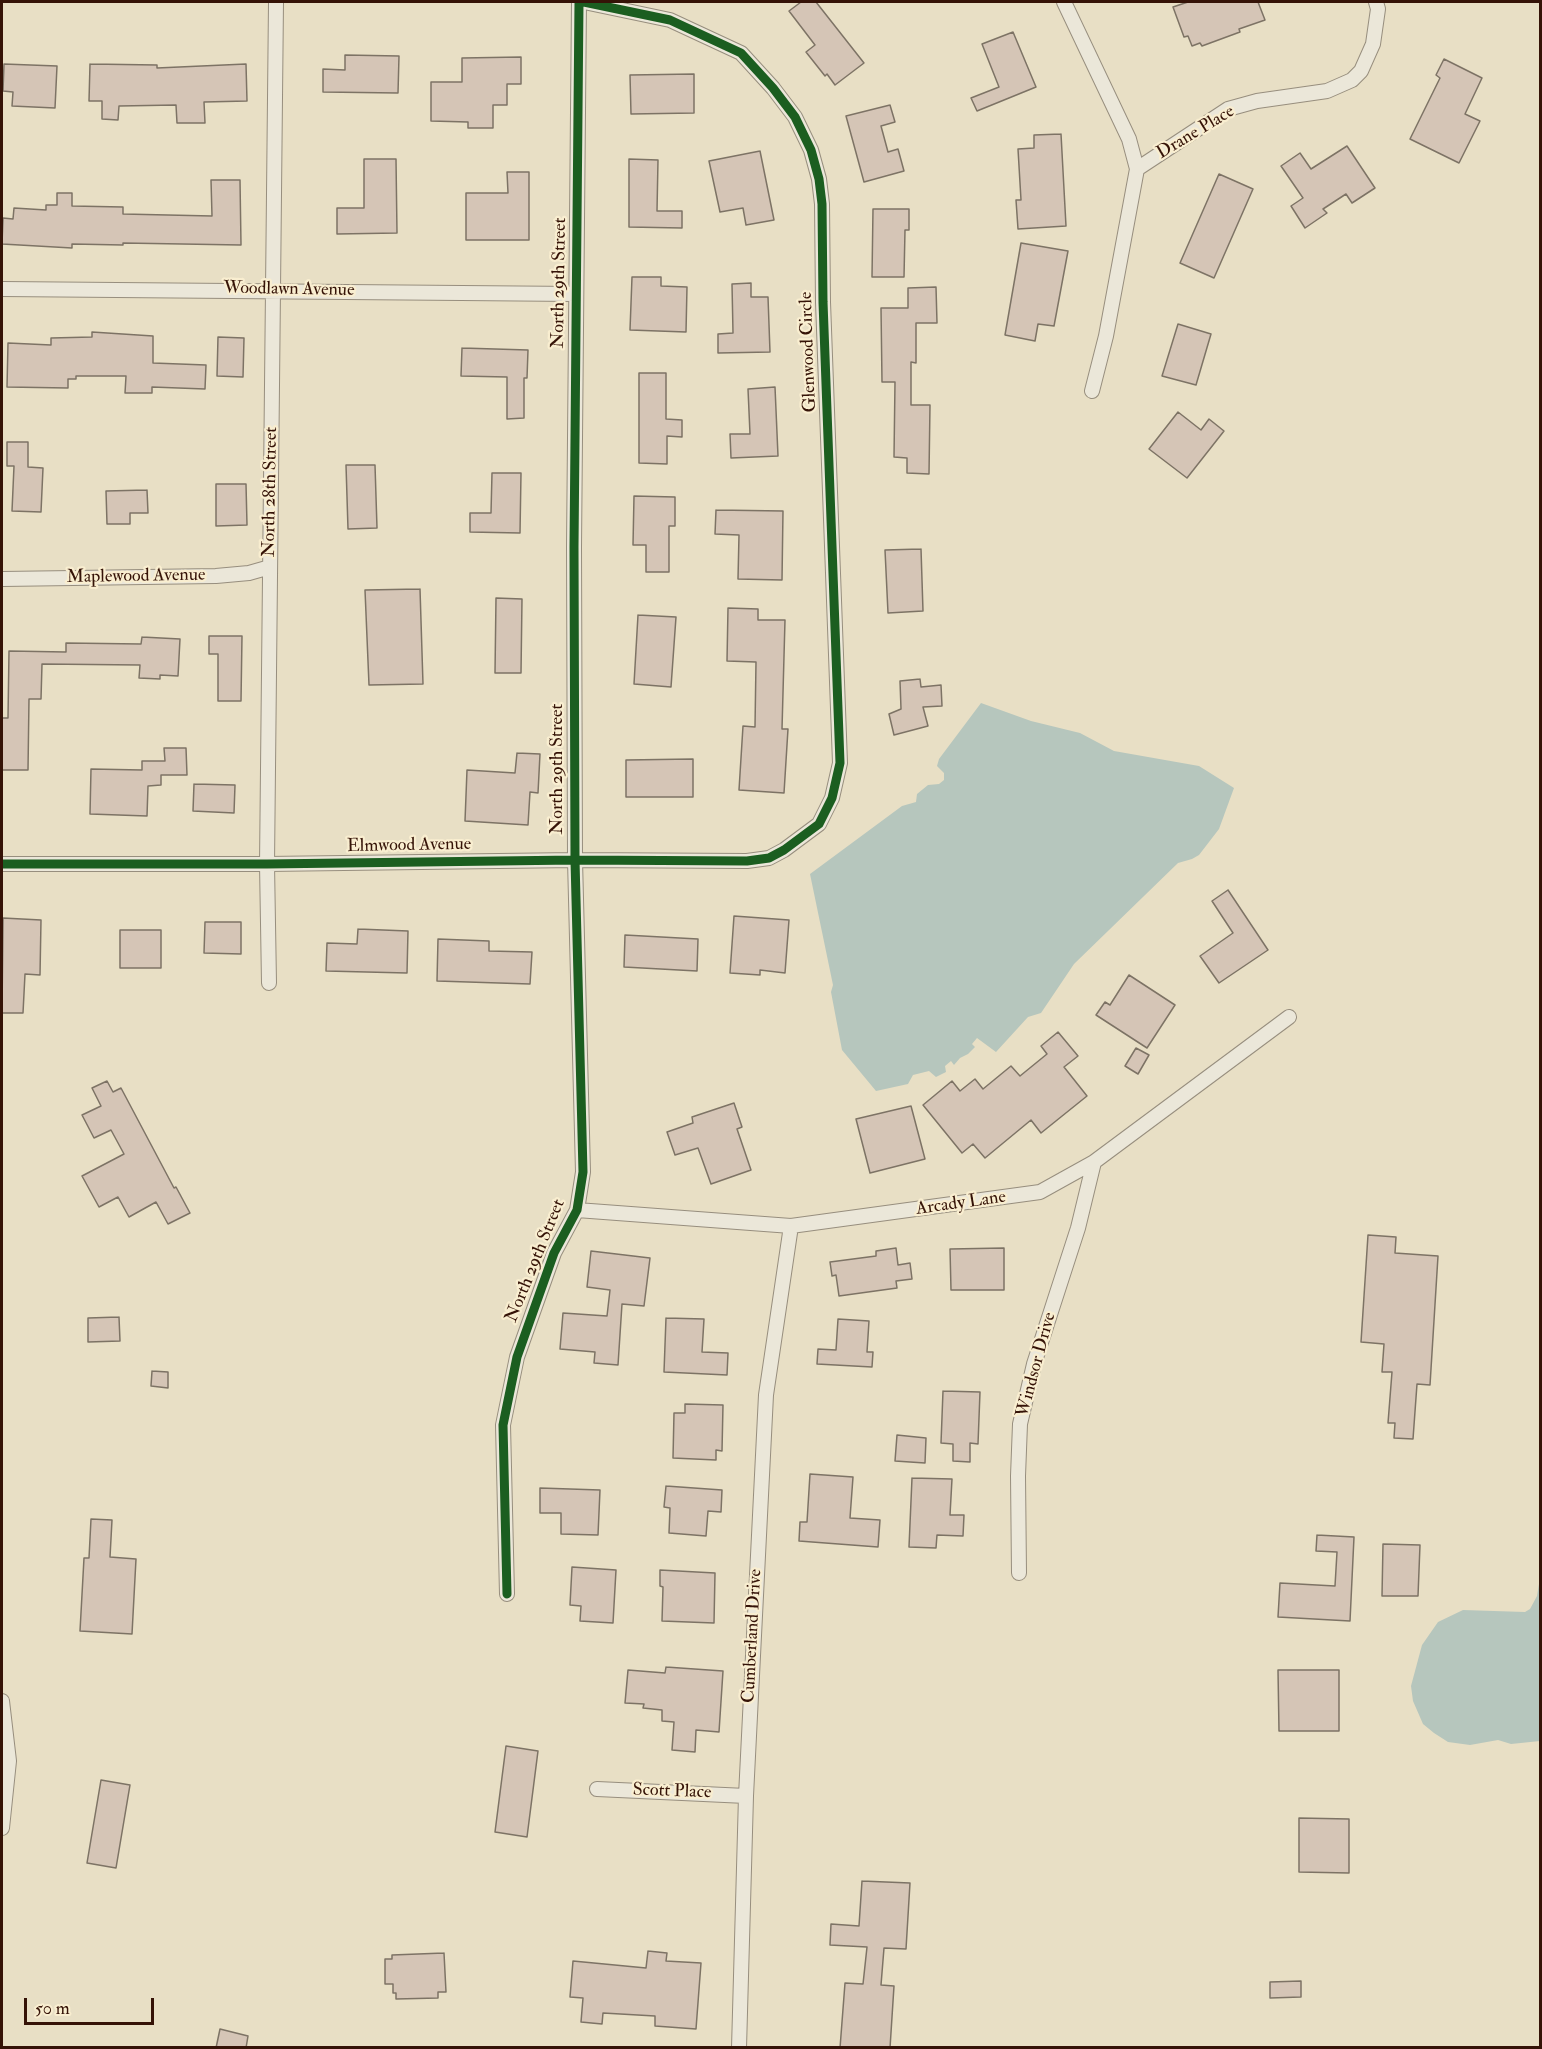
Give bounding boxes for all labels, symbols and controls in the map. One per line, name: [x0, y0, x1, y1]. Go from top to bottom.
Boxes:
street label: Drane Place: [1153, 101, 1239, 165]
street label: North 29th Street: [548, 217, 572, 349]
street label: Woodlawn Avenue: [223, 278, 355, 302]
street label: Glenwood Circle: [796, 291, 822, 413]
street label: North 28th Street: [259, 427, 283, 557]
street label: Maplewood Avenue: [66, 565, 206, 589]
street label: North 29th Street: [547, 704, 569, 834]
street label: Elmwood Avenue: [347, 834, 471, 858]
street label: Arcady Lane: [915, 1187, 1007, 1221]
street label: North 29th Street: [501, 1196, 571, 1326]
street label: Windsor Drive: [1013, 1310, 1061, 1420]
street label: Cumberland Drive: [739, 1568, 767, 1704]
street label: Scott Place: [632, 1780, 712, 1804]
scale bar: [27, 1986, 158, 2024]
text: 50 m: [35, 1997, 70, 2020]

